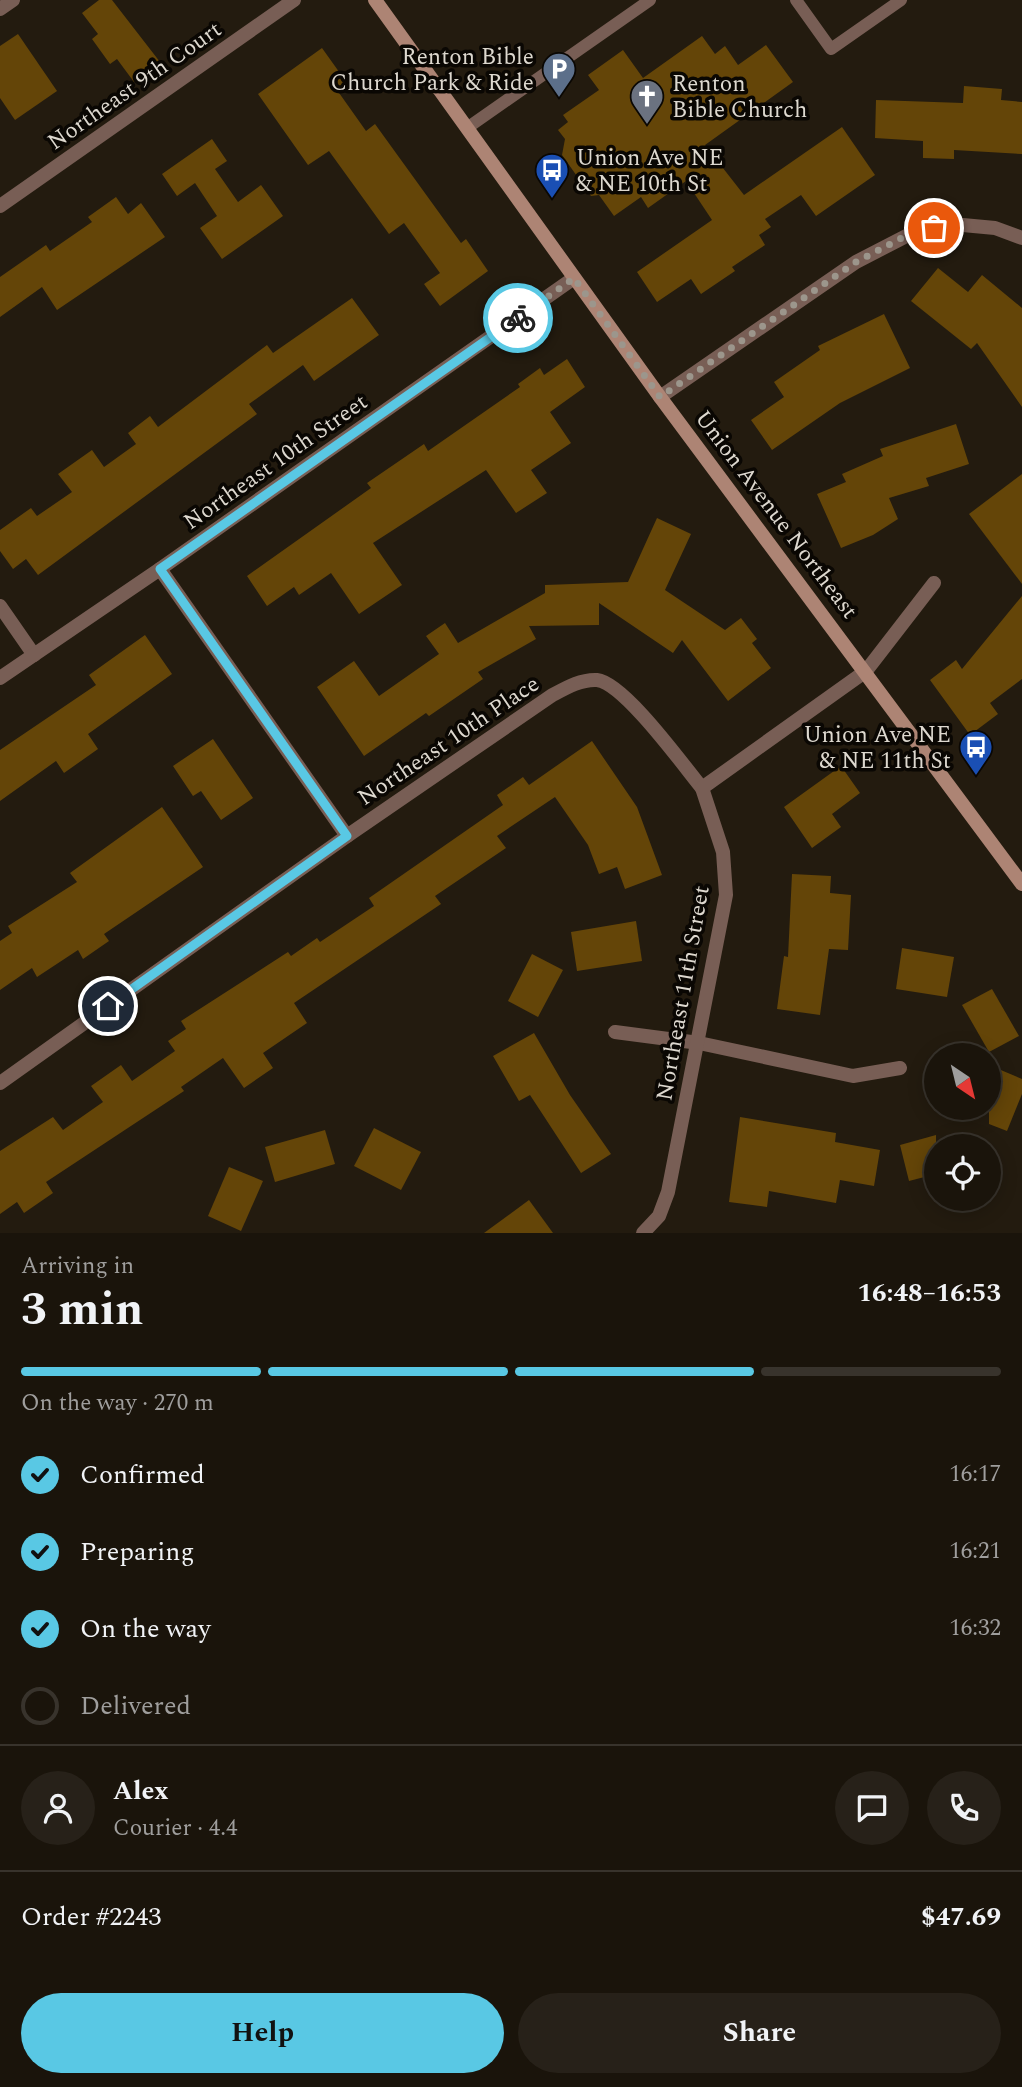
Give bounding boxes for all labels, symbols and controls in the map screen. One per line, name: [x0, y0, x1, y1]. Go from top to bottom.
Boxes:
street label: Northeast 9th Court: [41, 13, 229, 160]
place label: Renton Bible Church Park & Ride: [330, 40, 534, 101]
parking icon: Renton Bible Church Park & Ride: [540, 50, 578, 99]
place label: Renton Bible Church: [672, 67, 807, 128]
church icon: Renton Bible Church: [628, 77, 666, 126]
place label: Union Ave NE & NE 10th St: [576, 141, 724, 202]
bus stop icon: Union Ave NE & NE 10th St: [533, 151, 571, 200]
pin: [904, 198, 964, 258]
icon: bag: [915, 209, 953, 247]
courier: [483, 283, 553, 353]
icon: bike: [499, 299, 537, 337]
street label: Northeast 10th Street: [176, 385, 375, 539]
street label: Union Avenue Northeast: [685, 403, 866, 627]
street label: Northeast 10th Place: [351, 667, 547, 815]
place label: Union Ave NE & NE 11th St: [803, 718, 951, 779]
bus stop icon: Union Ave NE & NE 11th St: [957, 728, 995, 777]
street label: Northeast 11th Street: [647, 883, 720, 1104]
pin: [78, 976, 138, 1036]
icon: home: [89, 987, 127, 1025]
north arrow: [924, 1043, 1001, 1120]
map controls: [924, 1043, 1001, 1211]
button: locate: [924, 1134, 1001, 1211]
text: Arriving in: [21, 1249, 134, 1284]
text: 16:48–16:53: [857, 1273, 1001, 1313]
text: 3 min: [21, 1275, 143, 1345]
text: On the way · 270 m: [21, 1386, 214, 1421]
text: Confirmed: [80, 1455, 205, 1495]
icon: check: [21, 1456, 59, 1494]
text: 16:17: [949, 1457, 1001, 1492]
text: Preparing: [80, 1532, 194, 1572]
icon: check: [21, 1533, 59, 1571]
text: 16:21: [949, 1534, 1001, 1569]
text: On the way: [80, 1609, 211, 1649]
icon: check: [21, 1610, 59, 1648]
text: 16:32: [949, 1611, 1001, 1646]
text: Delivered: [80, 1686, 191, 1726]
button: person: [21, 1771, 95, 1845]
text: Alex: [113, 1771, 168, 1811]
button: chat: [835, 1771, 909, 1845]
button: phone: [927, 1771, 1001, 1845]
text: Courier · 4.4: [113, 1811, 238, 1846]
text: Order #2243: [21, 1897, 161, 1937]
text: $47.69: [921, 1897, 1001, 1937]
button: Help: [21, 1993, 504, 2073]
button: Share: [518, 1993, 1001, 2073]

